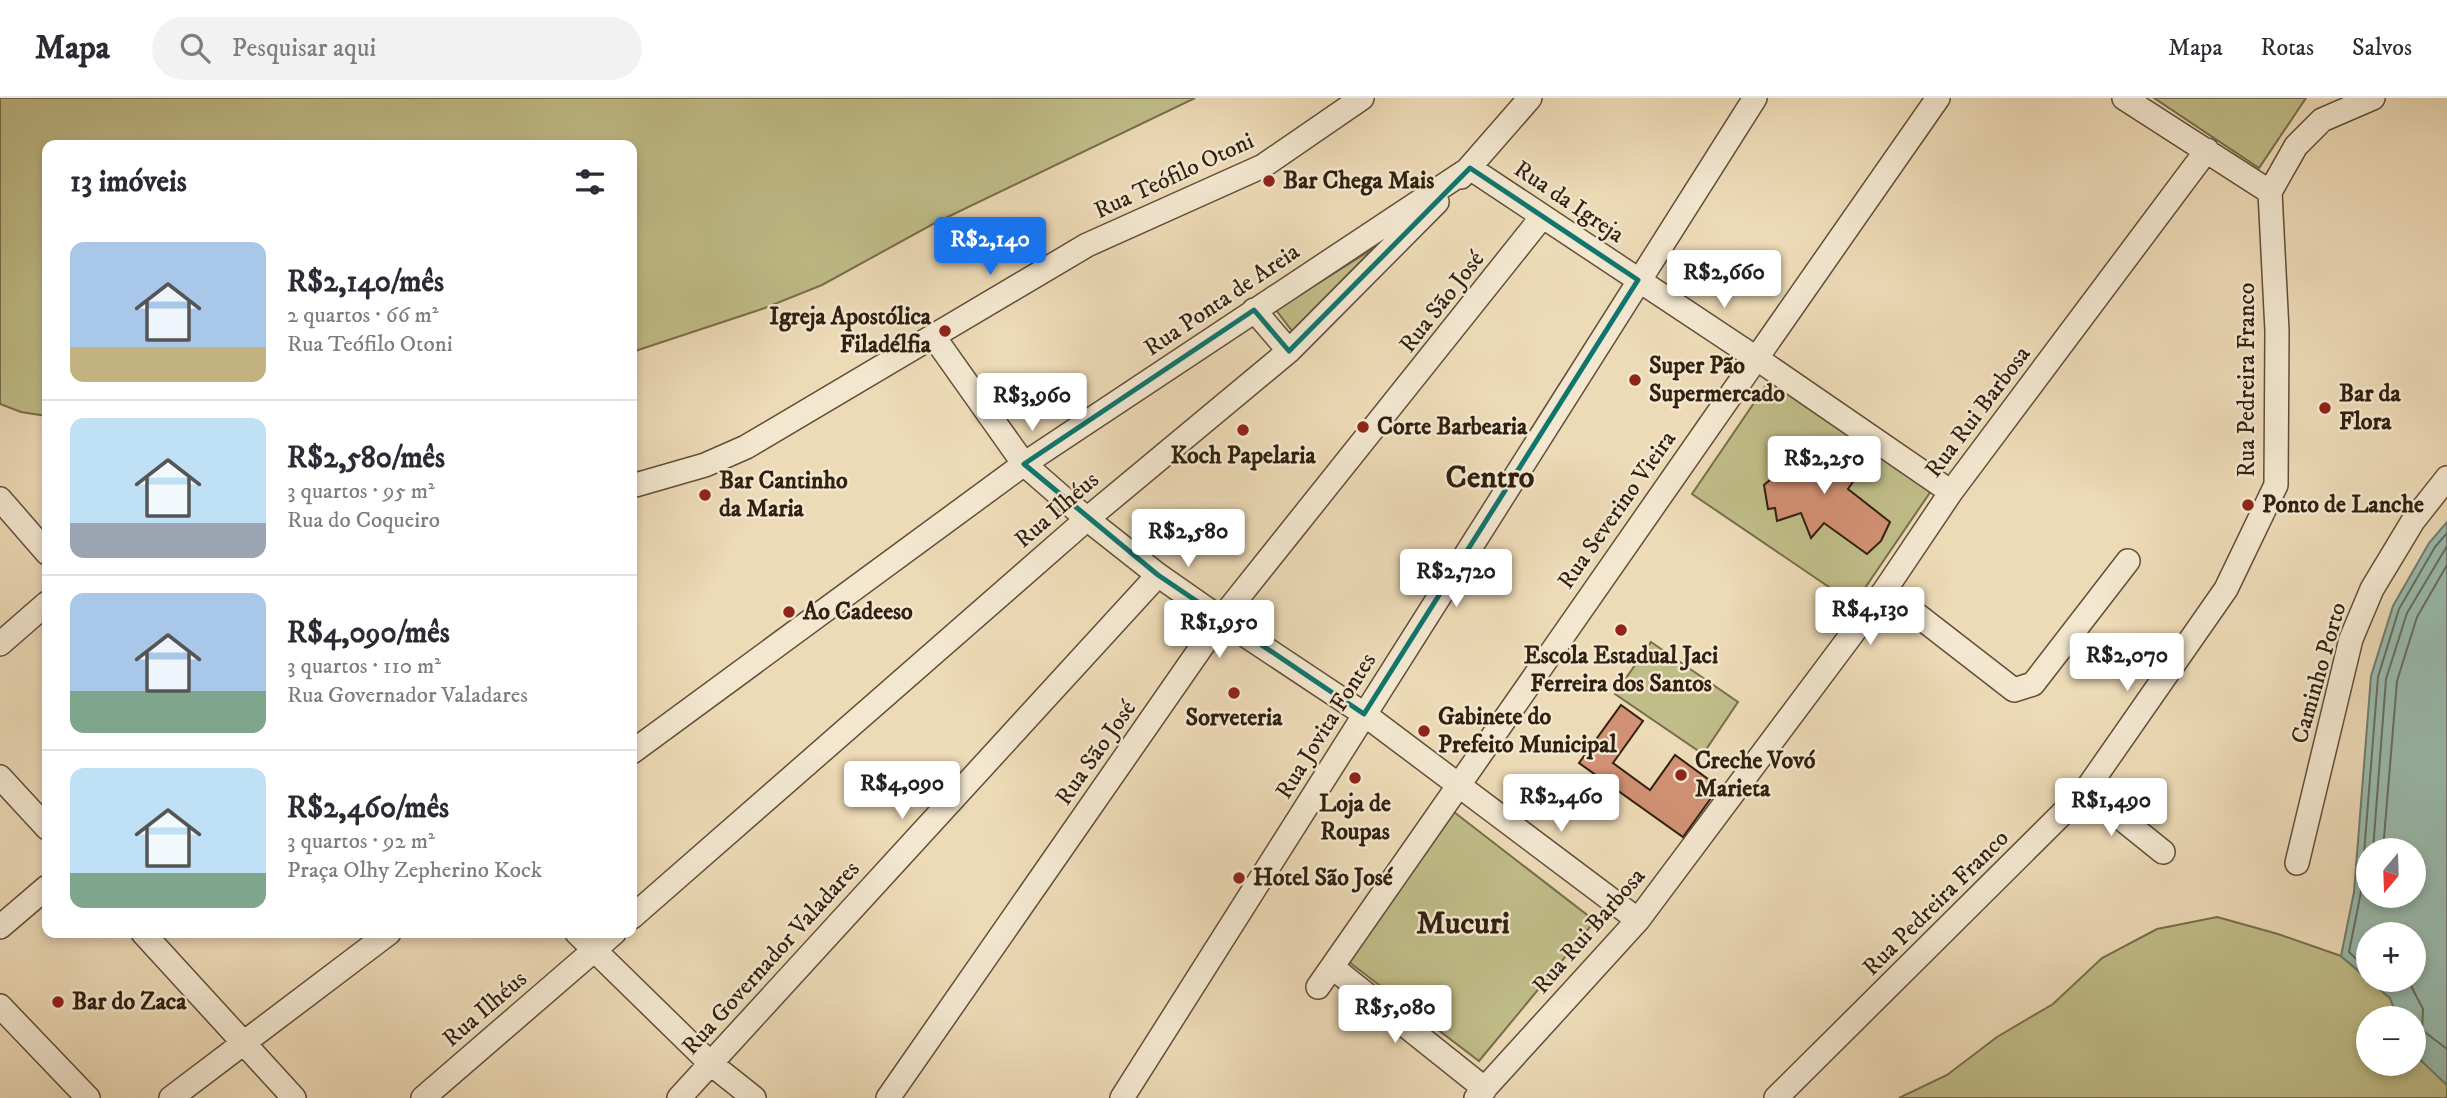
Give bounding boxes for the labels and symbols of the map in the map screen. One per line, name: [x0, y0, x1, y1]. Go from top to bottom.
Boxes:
street label: Rua Teófilo Otoni: [1089, 126, 1259, 226]
street label: Rua da Igreja: [1508, 154, 1631, 250]
place label: Bar Chega Mais: [1283, 166, 1434, 196]
marker: Bar Chega Mais: [1261, 173, 1277, 189]
pin: R$2,140: [925, 218, 1055, 277]
street label: Rua Ponta de Areia: [1139, 236, 1306, 363]
street label: Rua São José: [1393, 245, 1491, 359]
pin: R$2,660: [1659, 250, 1789, 310]
street label: Rua Pedreira Franco: [2232, 283, 2262, 477]
place label: Igreja Apostólica Filadélfia: [769, 302, 932, 360]
marker: Igreja Apostólica Filadélfia: [937, 323, 953, 339]
street label: Rua Rui Barbosa: [1919, 340, 2038, 484]
place label: Super Pão Supermercado: [1649, 351, 1785, 409]
marker: Super Pão Supermercado: [1627, 372, 1643, 388]
pin: R$3,960: [967, 374, 1097, 433]
place label: Bar da Flora: [2339, 379, 2401, 437]
marker: Bar da Flora: [2317, 400, 2333, 416]
place label: Corte Barbearia: [1377, 412, 1528, 442]
marker: Corte Barbearia: [1355, 419, 1371, 435]
marker: Koch Papelaria: [1235, 422, 1251, 438]
street label: Rua Severino Vieira: [1551, 424, 1683, 595]
pin: R$2,250: [1759, 436, 1889, 496]
place label: Koch Papelaria: [1170, 441, 1316, 471]
district label: Centro: [1446, 458, 1534, 498]
street label: Rua Ilhéus: [1009, 465, 1105, 555]
place label: Bar Cantinho da Maria: [719, 466, 848, 524]
marker: Bar Cantinho da Maria: [697, 487, 713, 503]
place label: Ponto de Lanche: [2262, 490, 2424, 520]
marker: Ponto de Lanche: [2240, 497, 2256, 513]
pin: R$2,580: [1123, 510, 1253, 569]
pin: R$2,720: [1391, 550, 1521, 609]
pin: R$4,130: [1805, 588, 1935, 647]
place label: Ao Cadeeso: [802, 597, 913, 627]
street label: Caminho Porto: [2285, 599, 2353, 747]
pin: R$1,950: [1154, 601, 1284, 660]
marker: Ao Cadeeso: [781, 604, 797, 620]
marker: Escola Estadual Jaci Ferreira dos Santos: [1613, 622, 1629, 638]
pin: R$2,070: [2062, 634, 2192, 693]
place label: Escola Estadual Jaci Ferreira dos Santos: [1524, 641, 1718, 699]
street label: Rua Jovita Fontes: [1269, 647, 1383, 805]
marker: Sorveteria: [1226, 685, 1242, 701]
street label: Rua São José: [1049, 695, 1143, 811]
place label: Gabinete do Prefeito Municipal: [1438, 702, 1618, 760]
place label: Sorveteria: [1186, 703, 1283, 733]
marker: Gabinete do Prefeito Municipal: [1416, 723, 1432, 739]
place label: Creche Vovó Marieta: [1695, 746, 1816, 804]
pin: R$4,090: [837, 762, 967, 821]
marker: Creche Vovó Marieta: [1673, 767, 1689, 783]
marker: Loja de Roupas: [1347, 770, 1363, 786]
pin: R$2,460: [1496, 774, 1626, 834]
pin: R$1,490: [2046, 778, 2176, 838]
place label: Loja de Roupas: [1319, 789, 1391, 847]
street label: Rua Pedreira Franco: [1857, 824, 2015, 982]
north arrow: [2356, 838, 2426, 908]
street label: Rua Governador Valadares: [676, 855, 866, 1061]
street label: Rua Rui Barbosa: [1526, 861, 1652, 1000]
place label: Hotel São José: [1253, 863, 1394, 893]
marker: Hotel São José: [1231, 870, 1247, 886]
district label: Mucuri: [1416, 904, 1510, 944]
street label: Rua Ilhéus: [437, 964, 533, 1054]
pin: R$5,080: [1330, 986, 1460, 1045]
place label: Bar do Zaca: [72, 987, 187, 1017]
marker: Bar do Zaca: [50, 994, 66, 1010]

